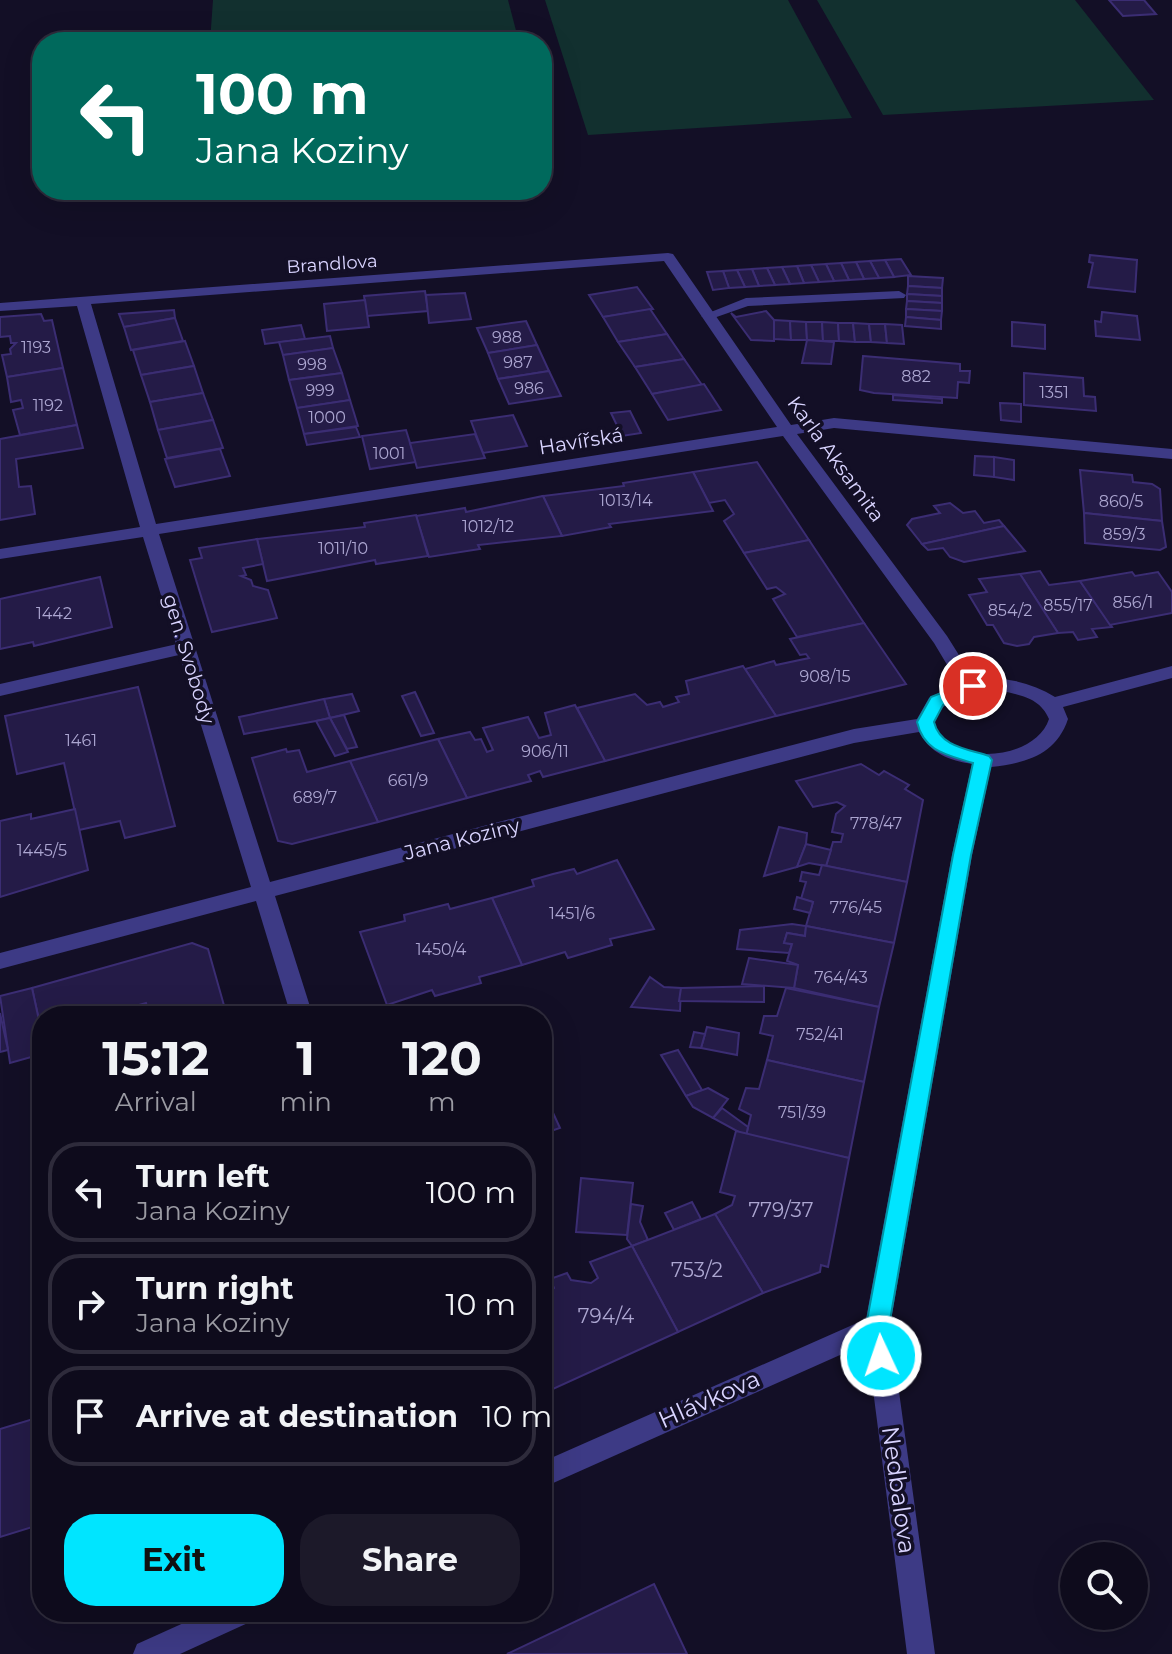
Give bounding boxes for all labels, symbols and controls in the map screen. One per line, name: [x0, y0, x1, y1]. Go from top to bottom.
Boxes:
text: 100 m: [196, 60, 369, 128]
icon: left: [64, 64, 168, 168]
text: Jana Koziny: [196, 128, 409, 172]
street label: Brandlova: [286, 250, 378, 278]
house number: 988: [492, 328, 522, 347]
house number: 1193: [21, 338, 51, 357]
house number: 987: [503, 353, 533, 372]
house number: 998: [297, 355, 327, 374]
house number: 882: [901, 367, 931, 386]
house number: 986: [514, 379, 544, 398]
house number: 999: [305, 381, 335, 400]
house number: 1351: [1039, 383, 1069, 402]
street label: Karla Aksamita: [782, 391, 890, 527]
house number: 1192: [33, 396, 63, 415]
house number: 1000: [308, 408, 346, 427]
street label: Havířská: [537, 422, 625, 460]
house number: 1001: [373, 444, 405, 463]
house number: 1013/14: [599, 491, 653, 510]
house number: 860/5: [1099, 492, 1143, 511]
house number: 1012/12: [462, 517, 514, 536]
house number: 859/3: [1102, 525, 1146, 544]
house number: 1011/10: [318, 539, 368, 558]
street label: gen. Svobody: [158, 591, 220, 727]
house number: 856/1: [1113, 593, 1153, 612]
house number: 855/17: [1043, 596, 1093, 615]
house number: 854/2: [988, 601, 1032, 620]
house number: 1442: [36, 604, 72, 623]
pin: [939, 652, 1007, 720]
icon: arrive: [951, 664, 995, 708]
house number: 908/15: [799, 667, 851, 686]
house number: 1461: [65, 731, 97, 750]
house number: 906/11: [521, 742, 569, 761]
house number: 661/9: [388, 771, 428, 790]
house number: 689/7: [293, 788, 337, 807]
street label: Jana Koziny: [401, 813, 522, 865]
house number: 778/47: [850, 814, 902, 833]
house number: 1445/5: [17, 841, 67, 860]
house number: 776/45: [830, 898, 882, 917]
house number: 1451/6: [549, 904, 595, 923]
house number: 1450/4: [416, 940, 467, 959]
house number: 764/43: [814, 968, 868, 987]
house number: 752/41: [796, 1025, 844, 1044]
text: 15:12: [102, 1029, 209, 1087]
text: 1: [296, 1029, 315, 1087]
text: 120: [402, 1029, 482, 1087]
text: Arrival: [115, 1086, 197, 1118]
text: min: [280, 1086, 332, 1118]
text: m: [428, 1086, 456, 1118]
house number: 751/39: [778, 1103, 826, 1122]
text: Turn left: [136, 1158, 269, 1195]
icon: left: [68, 1170, 112, 1214]
text: 100 m: [426, 1174, 516, 1211]
text: Jana Koziny: [136, 1195, 289, 1227]
house number: 779/37: [749, 1198, 813, 1222]
house number: 753/2: [671, 1258, 723, 1282]
text: Turn right: [136, 1270, 293, 1307]
icon: right: [68, 1282, 112, 1326]
text: 10 m: [446, 1286, 516, 1323]
house number: 794/4: [578, 1304, 634, 1328]
text: Jana Koziny: [136, 1307, 289, 1339]
position arrow: [839, 1314, 923, 1398]
street label: Hlávkova: [654, 1364, 764, 1434]
icon: arrive: [68, 1394, 112, 1438]
text: Arrive at destination: [136, 1398, 458, 1435]
text: 10 m: [482, 1398, 552, 1435]
street label: Nedbalova: [876, 1424, 922, 1556]
button: Exit: [64, 1514, 284, 1606]
button: Share: [300, 1514, 520, 1606]
map controls: [1060, 1542, 1148, 1630]
button: search: [1060, 1542, 1148, 1630]

